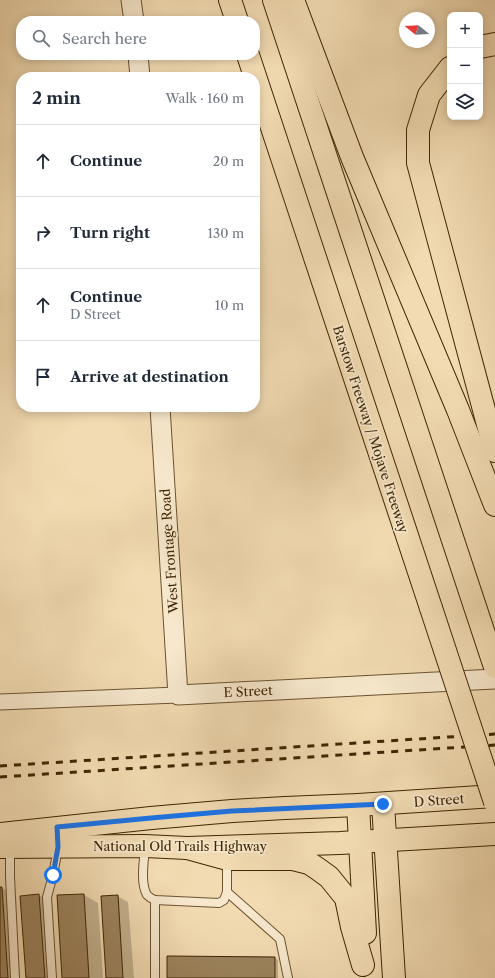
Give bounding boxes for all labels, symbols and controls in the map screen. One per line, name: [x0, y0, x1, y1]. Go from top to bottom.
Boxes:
north arrow: [399, 12, 435, 48]
map controls: [447, 12, 483, 120]
button: +: [447, 12, 483, 48]
search box: [16, 16, 260, 60]
icon: search: [30, 27, 52, 49]
text: Search here: [62, 29, 147, 48]
button: −: [447, 48, 483, 84]
button: layers: [447, 84, 483, 120]
text: 2 min: [32, 88, 81, 108]
text: Walk · 160 m: [165, 90, 244, 106]
icon: ahead: [32, 150, 54, 172]
text: Continue: [70, 151, 142, 170]
text: 20 m: [213, 153, 244, 169]
icon: right: [32, 222, 54, 244]
text: Turn right: [70, 223, 150, 242]
text: 130 m: [208, 225, 244, 241]
text: Continue: [70, 287, 142, 306]
icon: ahead: [32, 294, 54, 316]
text: 10 m: [215, 297, 244, 313]
text: D Street: [70, 306, 121, 322]
street label: Barstow Freeway / Mojave Freeway: [330, 323, 412, 535]
icon: arrive: [32, 366, 54, 388]
text: Arrive at destination: [70, 367, 229, 386]
street label: West Frontage Road: [157, 488, 181, 615]
street label: E Street: [223, 682, 273, 700]
street label: D Street: [413, 790, 465, 810]
route end: [374, 795, 392, 813]
street label: National Old Trails Highway: [93, 838, 268, 854]
route start: [44, 866, 62, 884]

